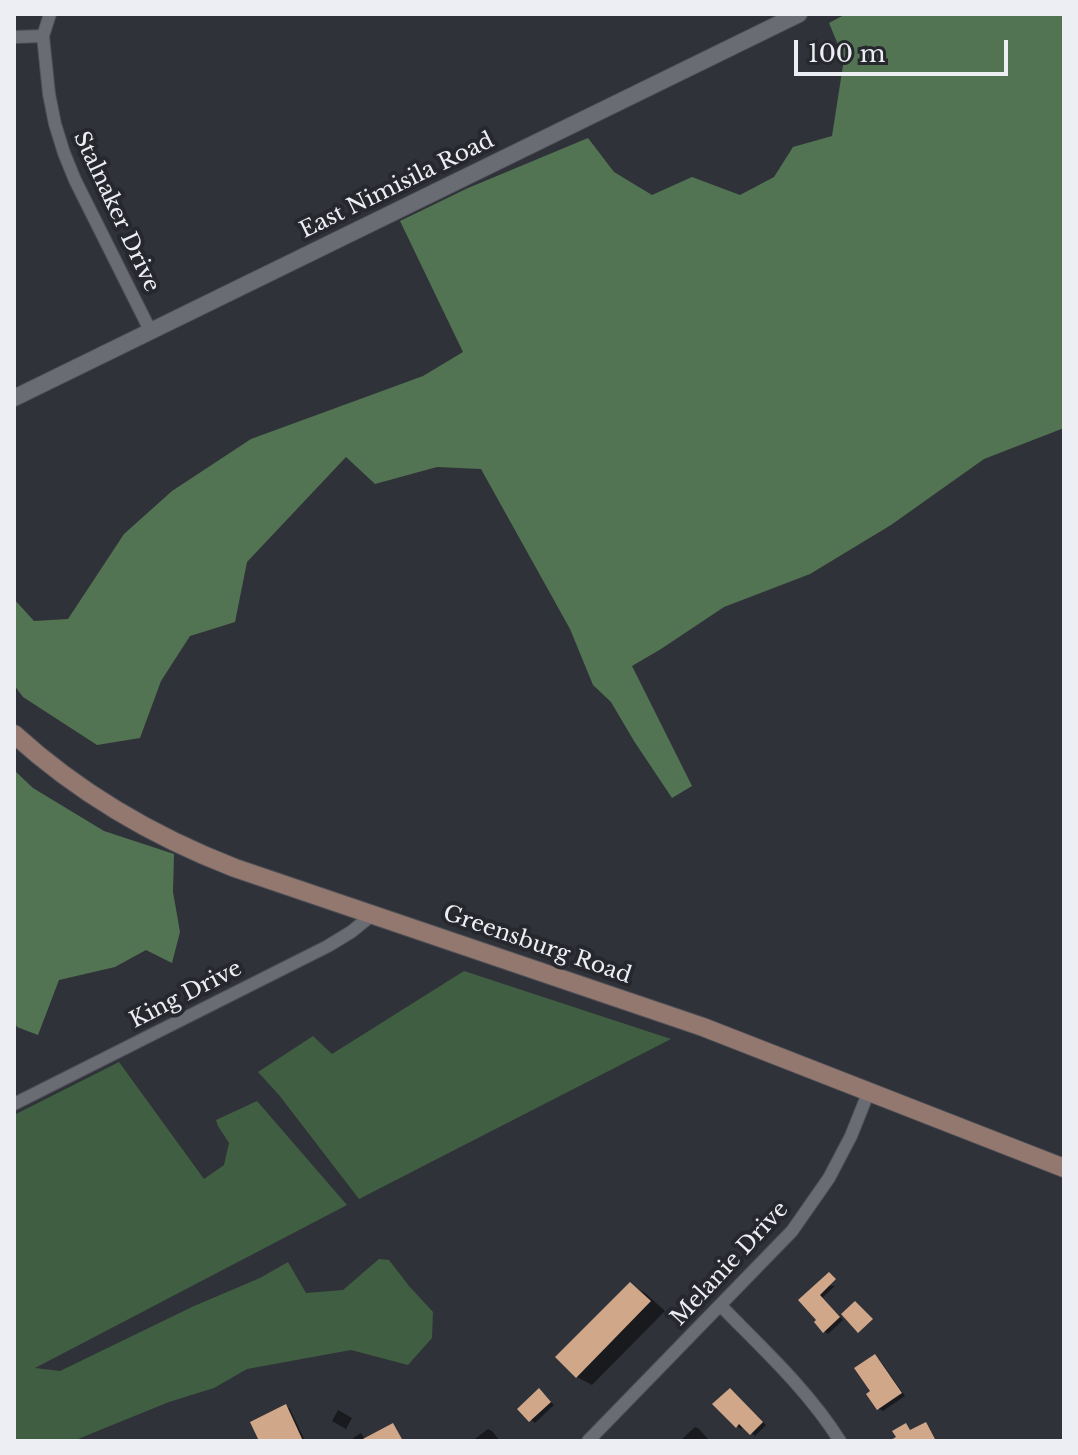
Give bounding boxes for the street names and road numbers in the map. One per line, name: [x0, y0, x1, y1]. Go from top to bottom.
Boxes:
street label: Stalnaker Drive: [67, 128, 165, 296]
street label: East Nimisila Road: [296, 128, 498, 244]
street label: Greensburg Road: [439, 900, 635, 990]
street label: King Drive: [126, 956, 246, 1034]
street label: Melanie Drive: [666, 1197, 794, 1331]

